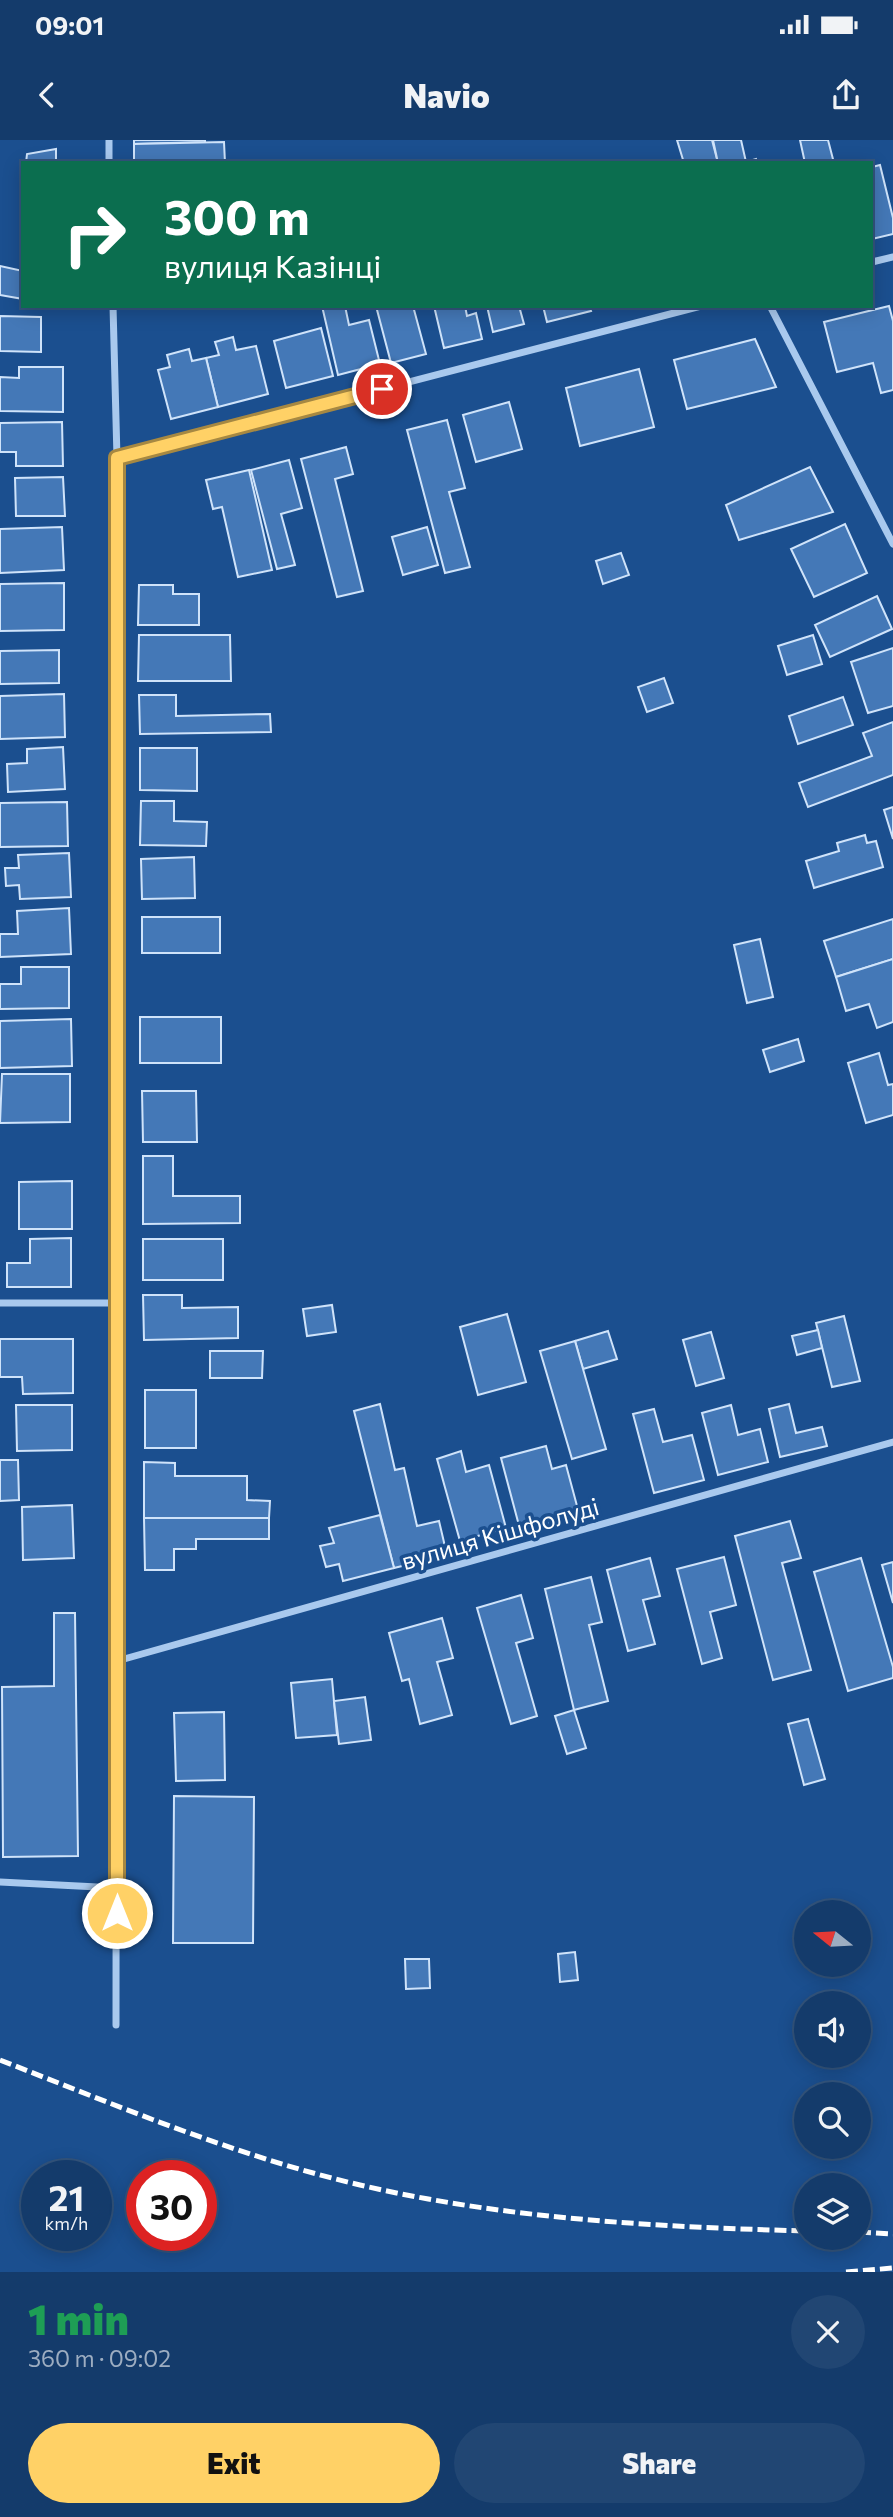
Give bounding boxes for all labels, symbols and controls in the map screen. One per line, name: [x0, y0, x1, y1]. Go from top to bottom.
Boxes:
text: 09:01: [35, 9, 104, 40]
text: Navio: [403, 75, 490, 115]
icon: back: [28, 76, 66, 114]
icon: share: [827, 76, 865, 114]
text: 300 m: [164, 185, 310, 245]
icon: right: [49, 189, 140, 280]
text: вулиця Казінці: [164, 245, 382, 285]
pin: [352, 359, 412, 419]
icon: arrive: [363, 370, 401, 408]
street label: вулиця Кішфолуді: [398, 1491, 602, 1575]
position arrow: [80, 1876, 154, 1950]
north arrow: [794, 1900, 872, 1978]
map controls: [794, 1900, 871, 2250]
button: sound: [794, 1991, 871, 2068]
button: search: [794, 2082, 871, 2159]
speed limit sign: 30: [126, 2160, 217, 2251]
button: layers: [794, 2173, 871, 2250]
text: 21: [49, 2175, 84, 2218]
text: km/h: [45, 2212, 88, 2234]
text: 1 min: [28, 2292, 129, 2344]
button: close: [791, 2295, 865, 2369]
text: 360 m · 09:02: [28, 2344, 171, 2372]
button: Exit: [28, 2423, 440, 2503]
button: Share: [454, 2423, 865, 2503]

